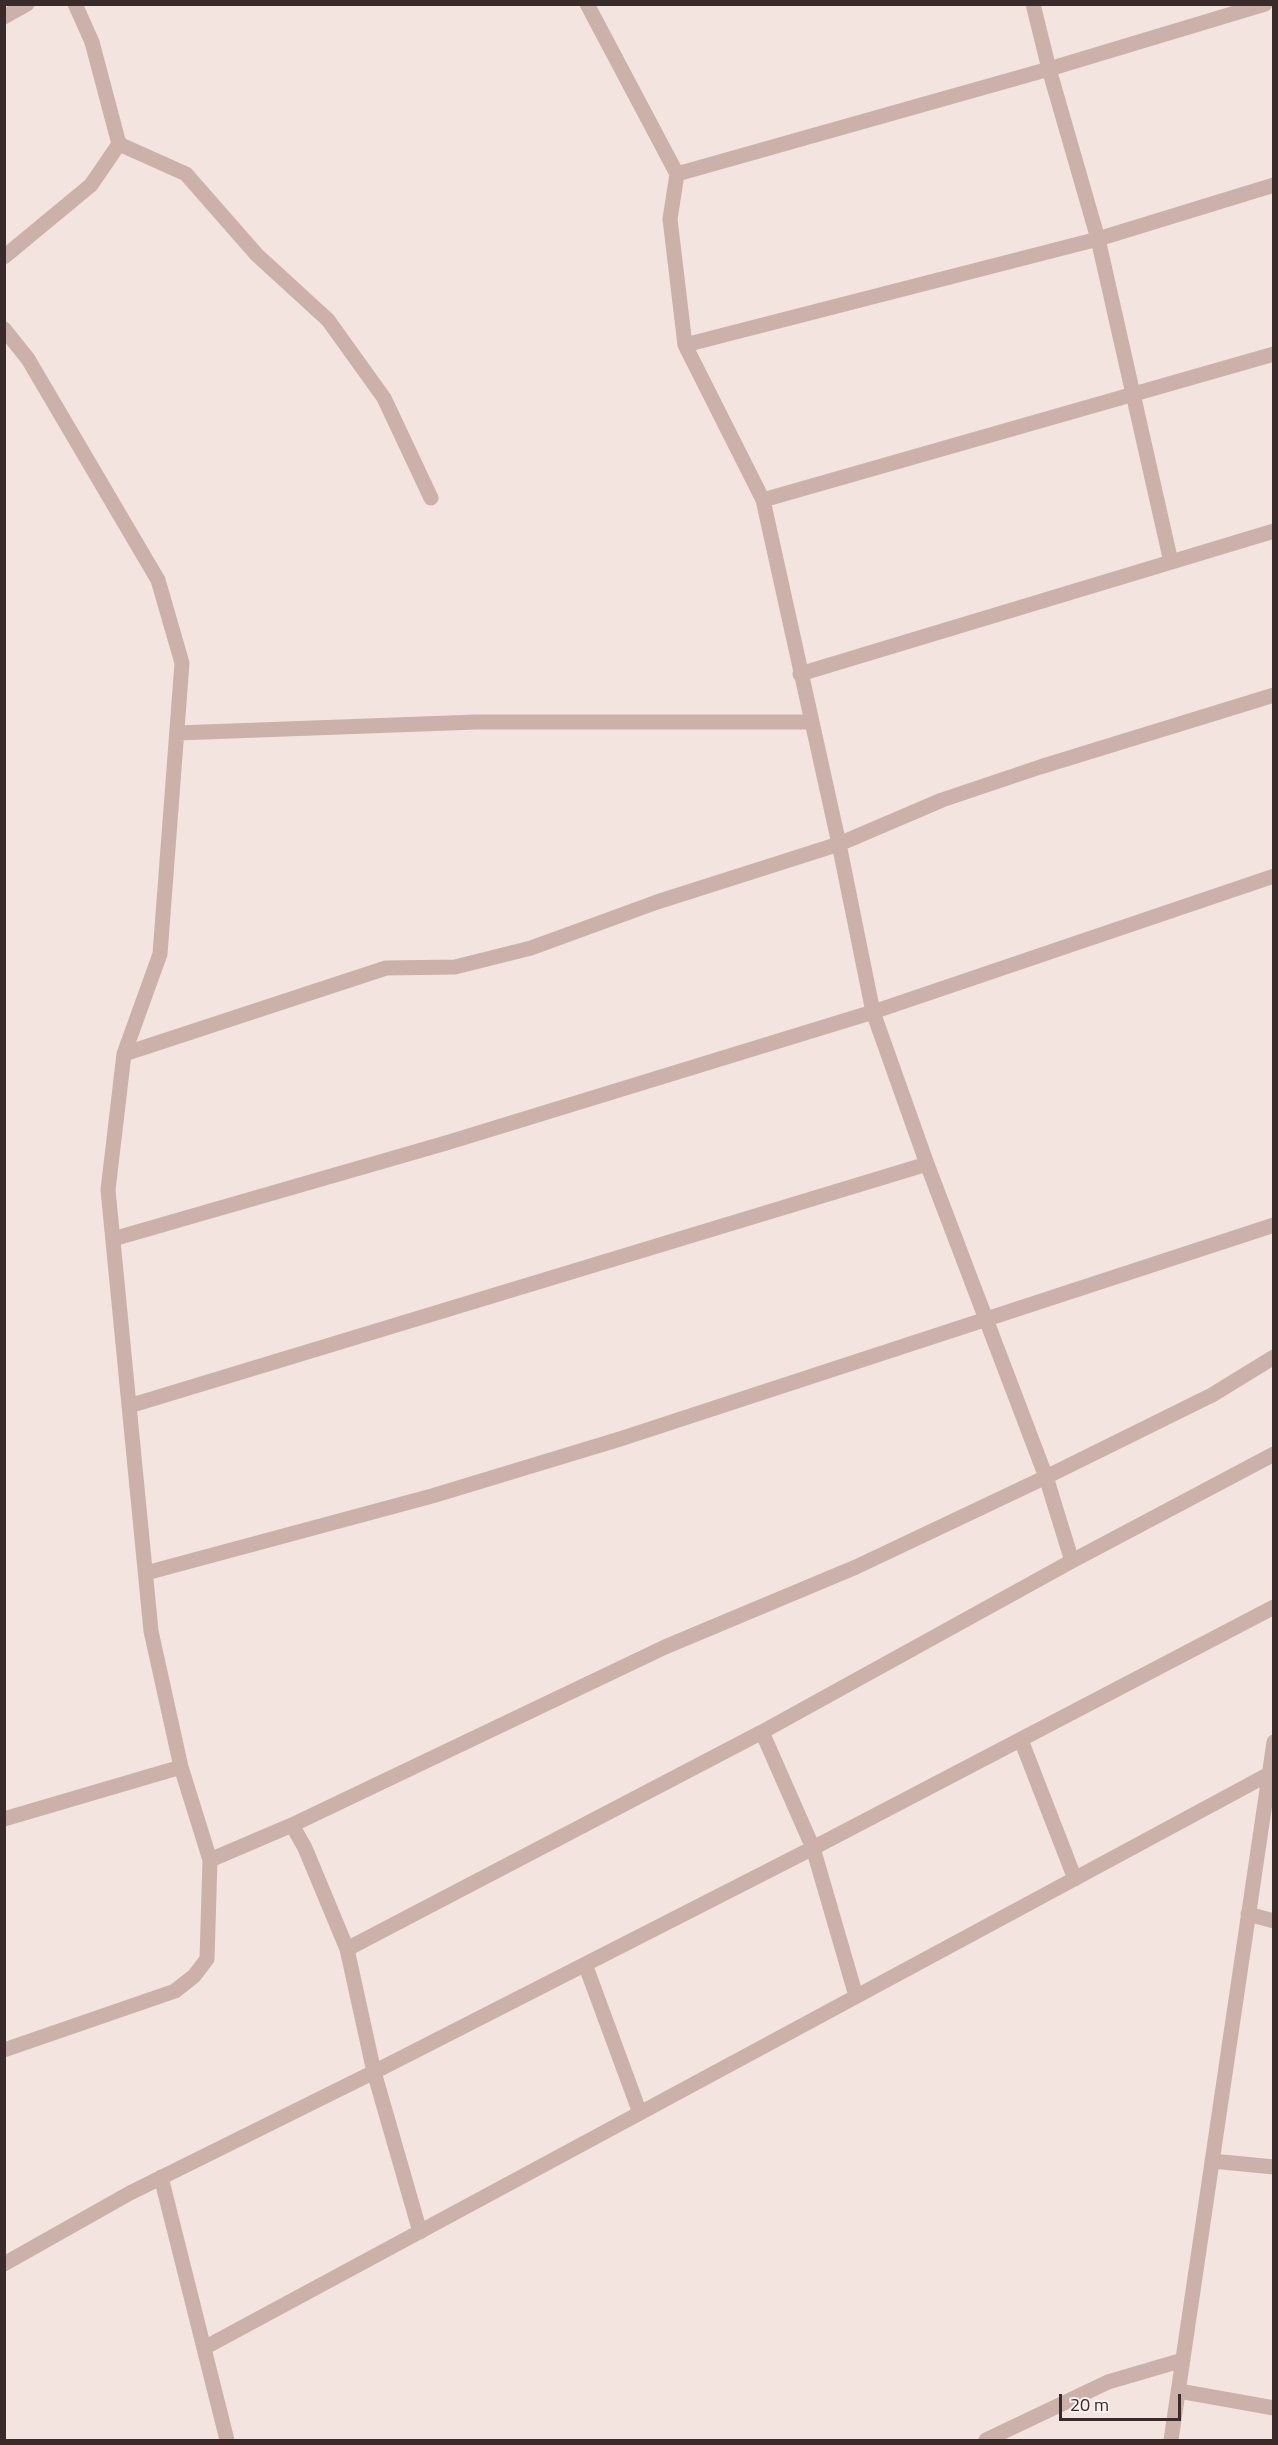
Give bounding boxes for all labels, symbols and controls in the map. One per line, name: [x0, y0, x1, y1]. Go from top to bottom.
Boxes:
scale bar: [1062, 2382, 1184, 2420]
text: 20 m: [1070, 2391, 1109, 2418]

